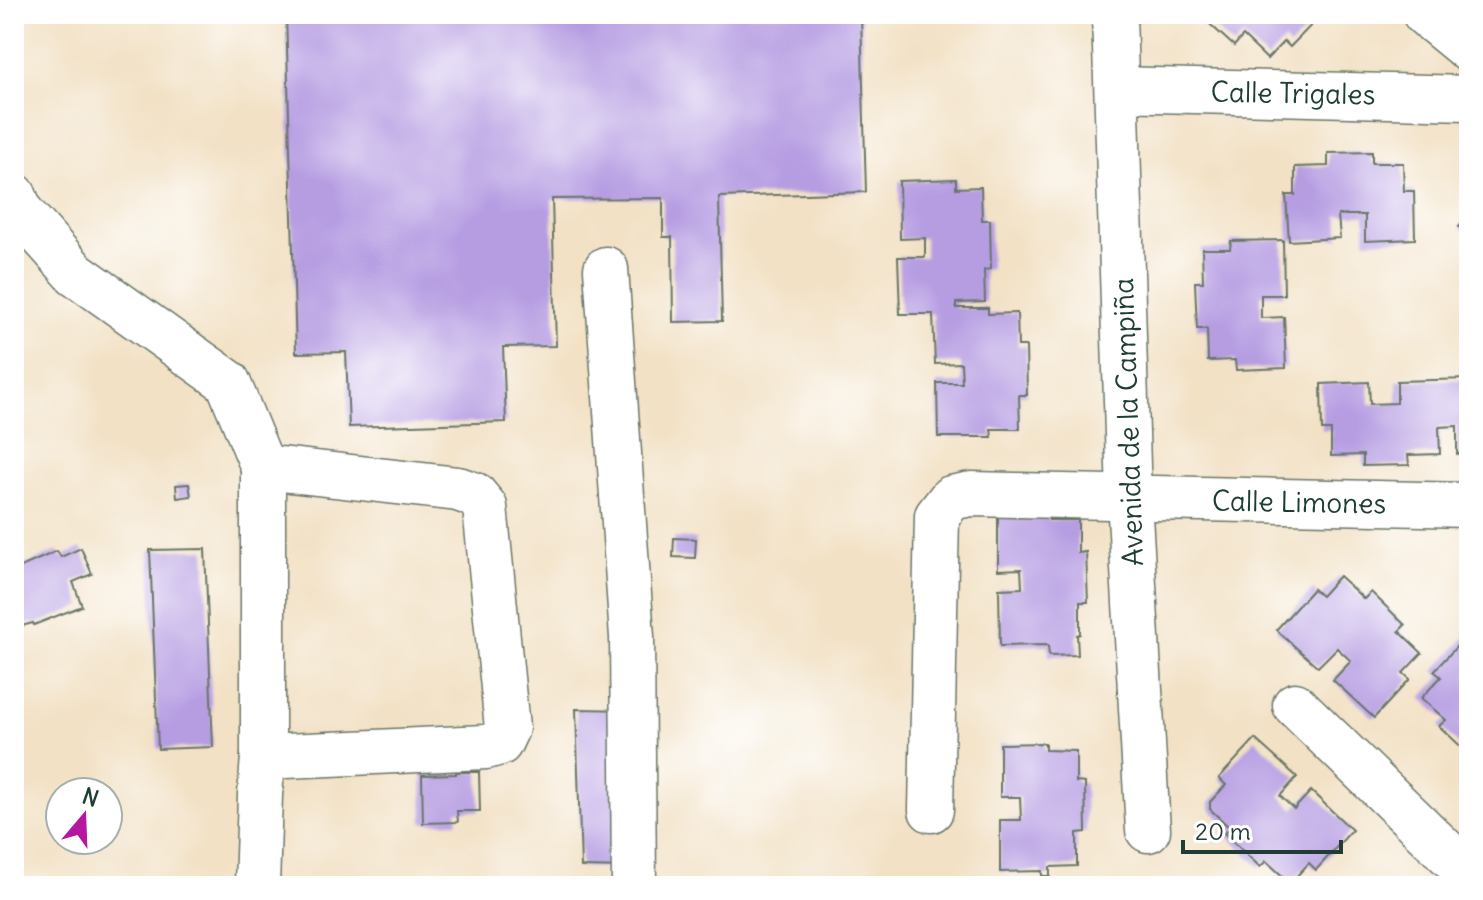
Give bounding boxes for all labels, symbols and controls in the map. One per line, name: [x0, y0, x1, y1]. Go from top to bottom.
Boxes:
street label: Calle Trigales: [1210, 74, 1376, 112]
street label: Avenida de la Campiña: [1105, 277, 1151, 567]
street label: Calle Limones: [1212, 482, 1386, 522]
north arrow: [44, 776, 124, 856]
text: N: [79, 781, 102, 813]
scale bar: [1183, 804, 1341, 854]
text: 20 m: [1195, 816, 1251, 846]

